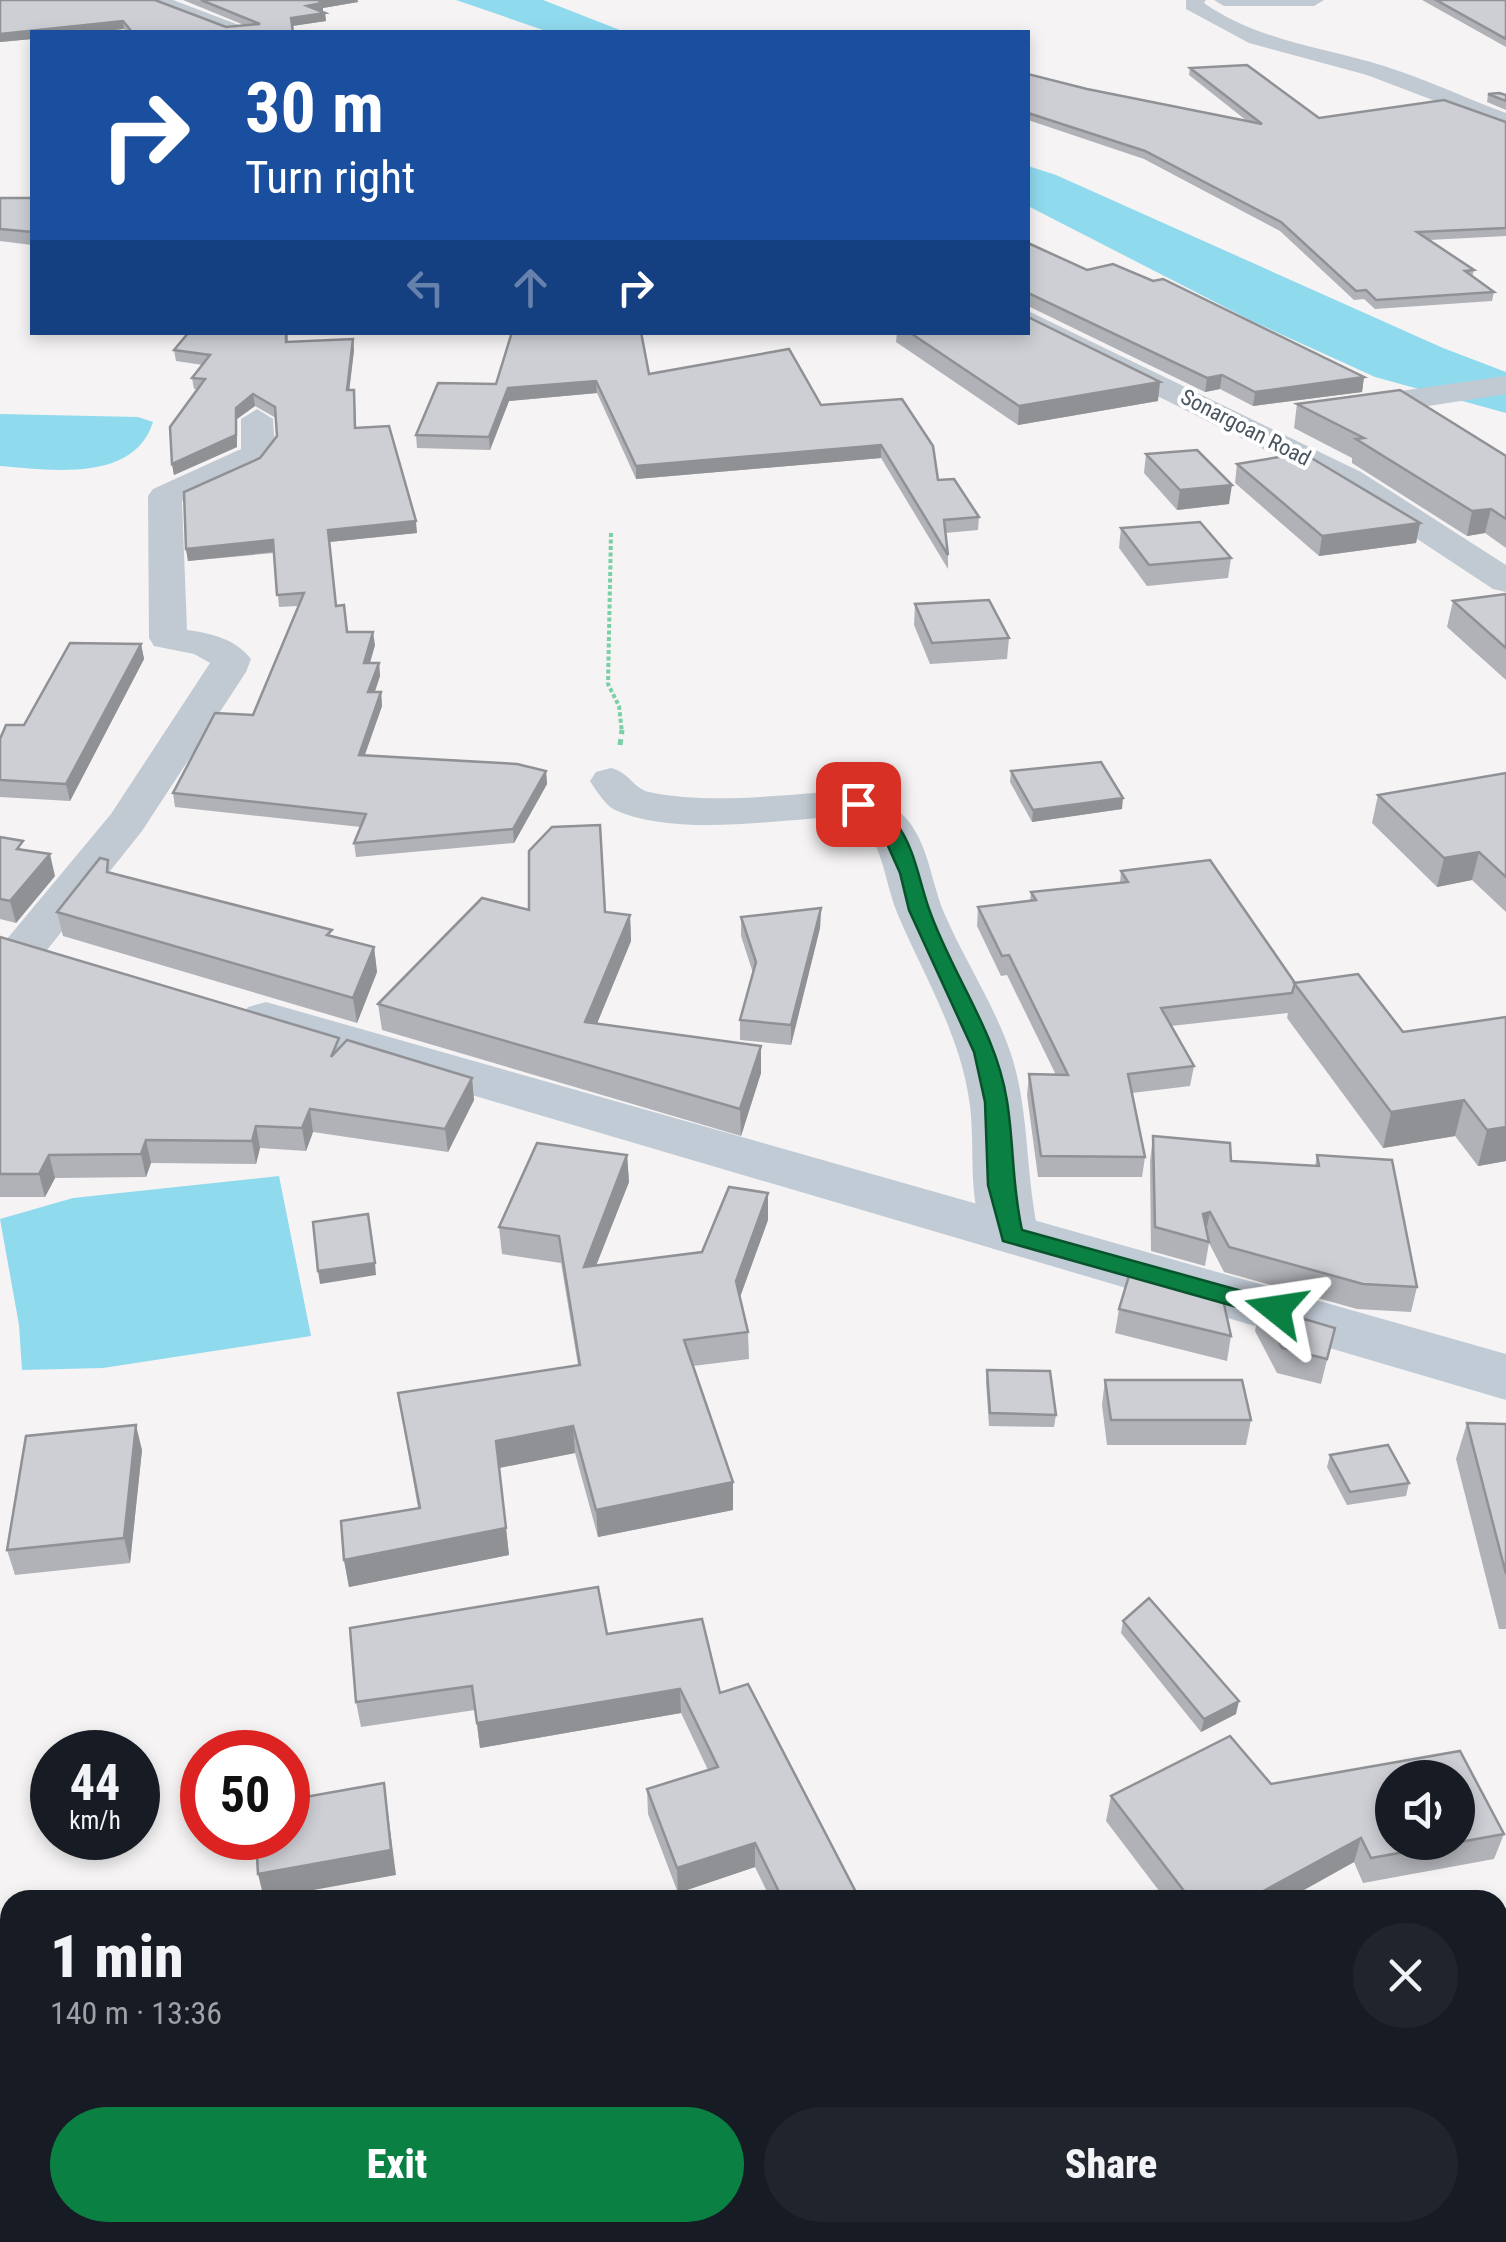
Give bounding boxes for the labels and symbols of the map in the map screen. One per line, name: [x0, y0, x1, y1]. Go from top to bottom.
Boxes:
street label: Sonargoan Road: [1177, 384, 1315, 471]
pin: [816, 762, 901, 847]
position arrow: [1224, 1257, 1328, 1361]
speed limit sign: 50: [180, 1730, 310, 1860]

